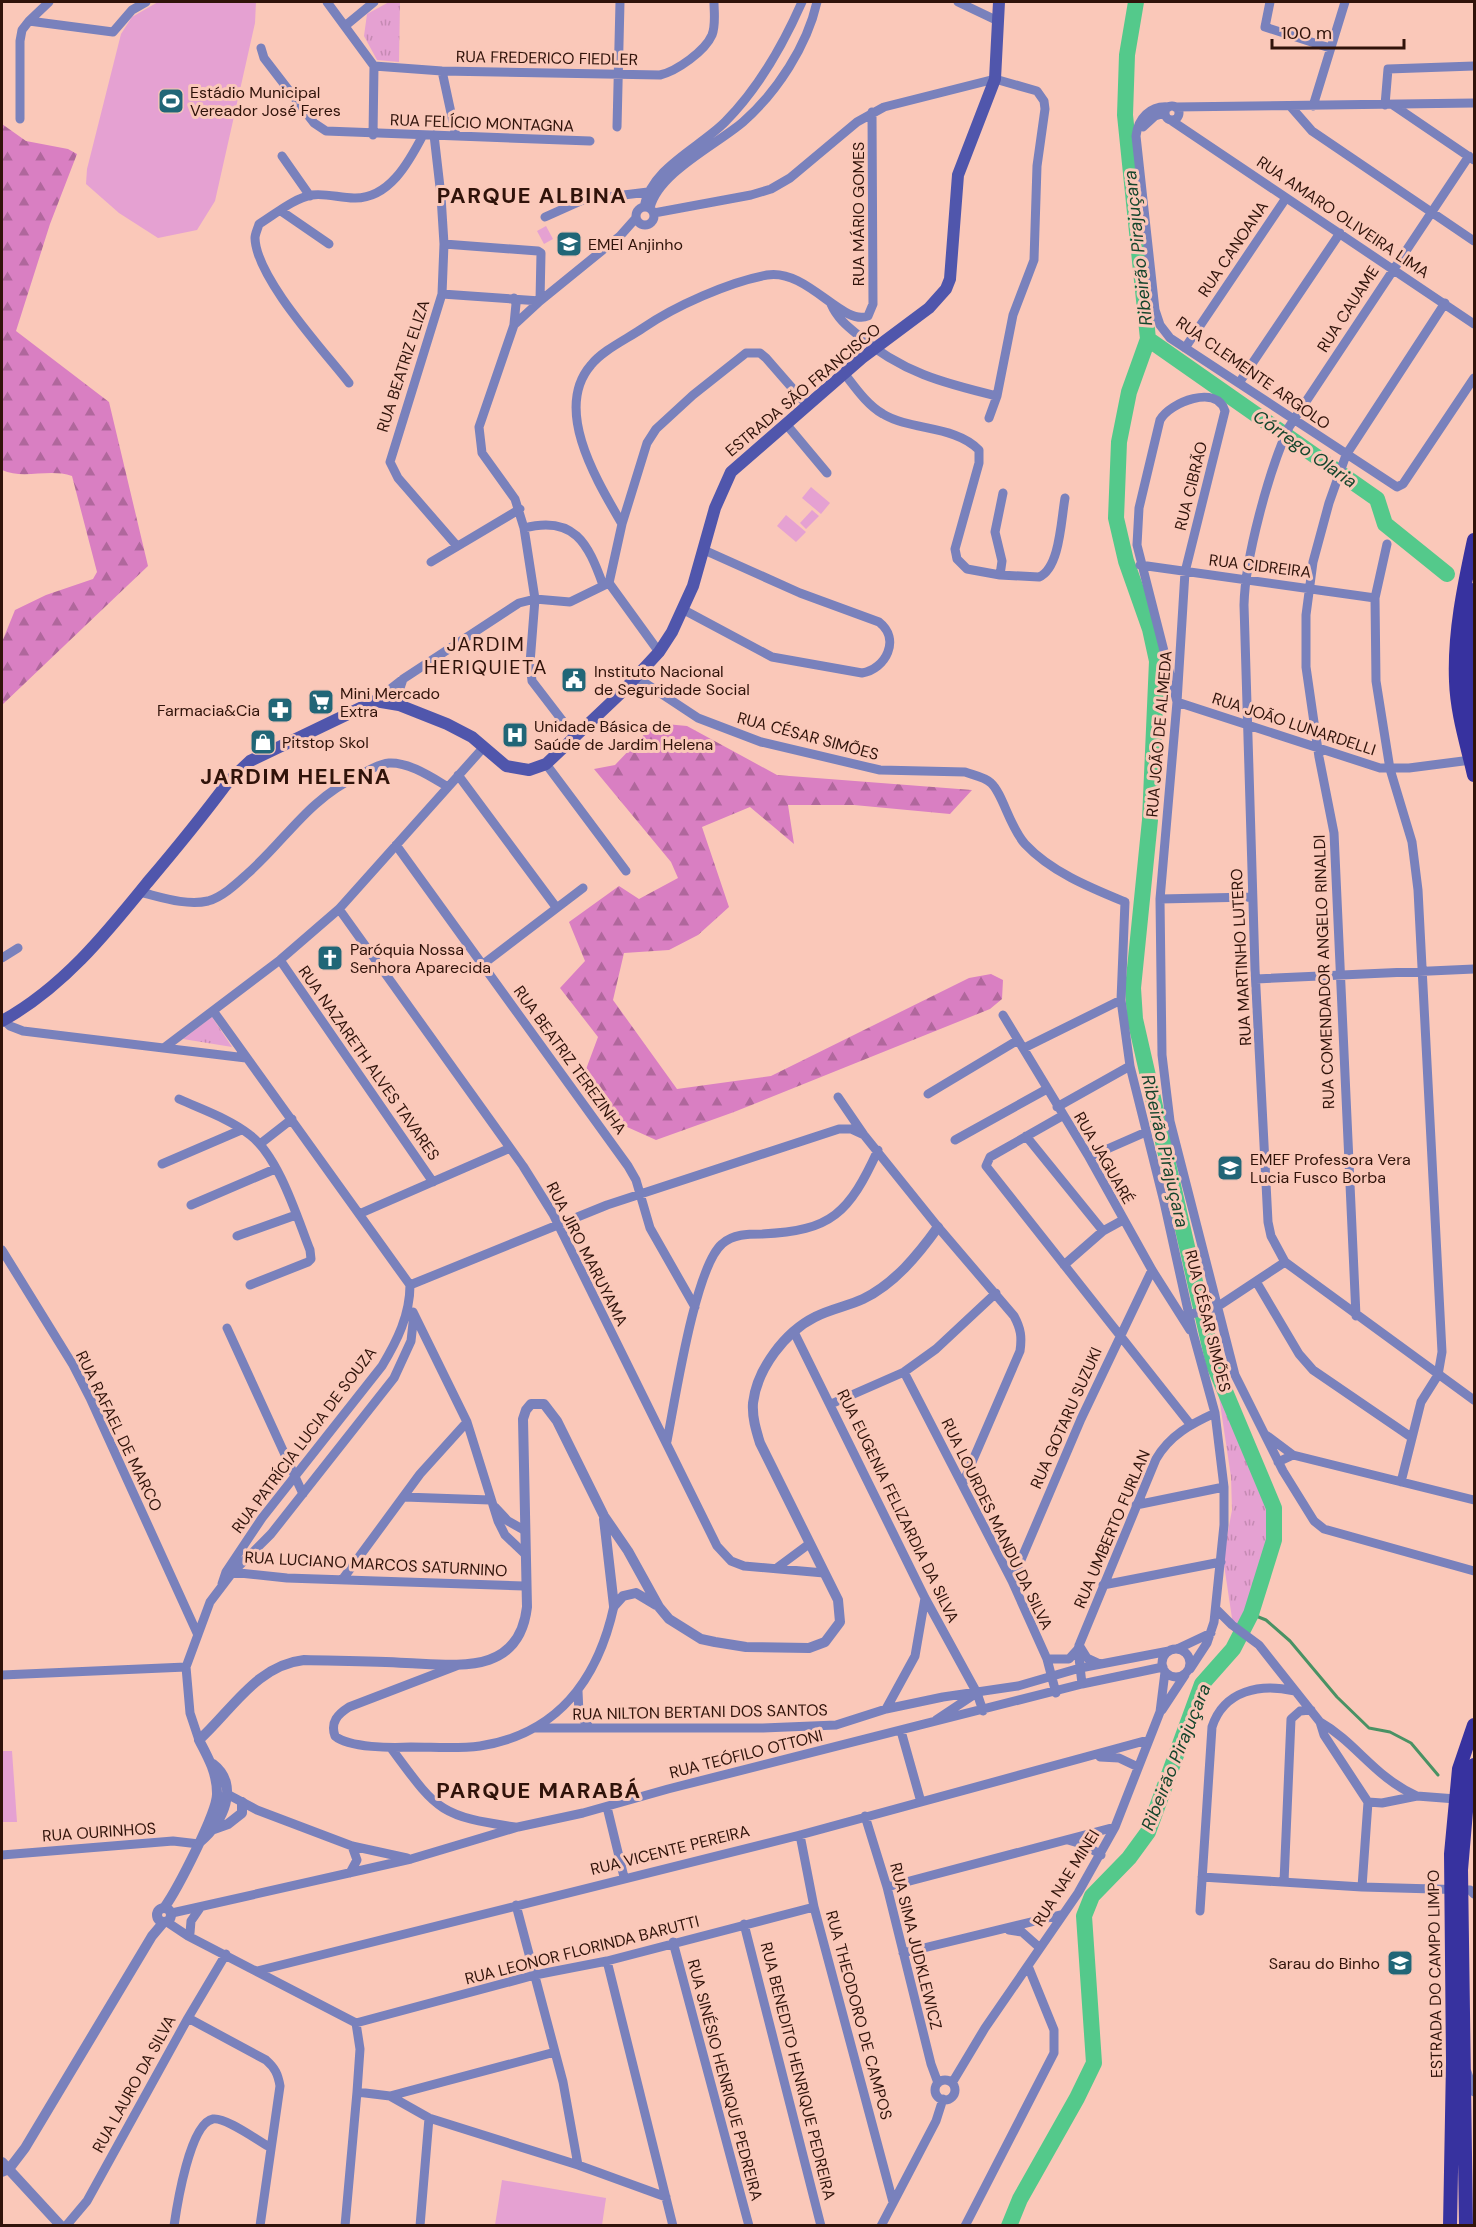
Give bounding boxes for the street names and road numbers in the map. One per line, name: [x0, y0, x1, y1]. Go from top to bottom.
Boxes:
street label: RUA FREDERICO FIEDLER: [456, 46, 638, 70]
street label: RUA FELÍCIO MONTAGNA: [389, 109, 575, 137]
street label: RUA MÁRIO GOMES: [848, 142, 869, 286]
street label: RUA AMARO OLIVEIRA LIMA: [1253, 151, 1434, 283]
street label: RUA CANOANA: [1193, 197, 1273, 301]
street label: RUA CAUAME: [1312, 262, 1384, 356]
street label: RUA BEATRIZ ELIZA: [372, 297, 434, 435]
street label: RUA CLEMENTE ARGOLO: [1172, 312, 1334, 434]
street label: ESTRADA SÃO FRANCISCO: [721, 319, 885, 461]
street label: RUA CIBRÃO: [1170, 439, 1212, 533]
street label: RUA CIDREIRA: [1208, 549, 1313, 583]
street label: RUA JOÃO DE ALMEDA: [1141, 649, 1177, 818]
street label: RUA JOÃO LUNARDELLI: [1209, 688, 1379, 760]
street label: RUA CÉSAR SIMÕES: [735, 707, 881, 765]
street label: RUA COMENDADOR ANGELO RINALDI: [1309, 834, 1339, 1110]
street label: RUA MARTINHO LUTERO: [1226, 868, 1256, 1046]
street label: RUA NAZARETH ALVES TAVARES: [294, 962, 444, 1164]
street label: RUA BEATRIZ TEREZINHA: [509, 981, 631, 1139]
street label: RUA JAGUARÉ: [1069, 1108, 1139, 1208]
street label: RUA JIRO MARUYAMA: [542, 1178, 633, 1330]
street label: RUA CÉSAR SIMÕES: [1180, 1248, 1236, 1394]
street label: RUA PATRÍCIA LUCIA DE SOUZA: [227, 1342, 381, 1537]
street label: RUA GOTARU SUZUKI: [1025, 1344, 1107, 1492]
street label: RUA RAFAEL DE MARCO: [71, 1347, 167, 1515]
street label: RUA EUGENIA FELIZARDIA DA SILVA: [832, 1386, 964, 1627]
street label: RUA LOURDES MANDU DA SILVA: [936, 1415, 1058, 1634]
street label: RUA UMBERTO FURLAN: [1069, 1447, 1155, 1611]
street label: RUA LUCIANO MARCOS SATURNINO: [244, 1547, 508, 1581]
street label: RUA NILTON BERTANI DOS SANTOS: [572, 1699, 828, 1725]
street label: RUA TEÓFILO OTTONI: [667, 1725, 825, 1783]
street label: RUA OURINHOS: [41, 1818, 157, 1846]
street label: RUA VICENTE PEREIRA: [588, 1820, 752, 1880]
street label: RUA NAE MINEI: [1028, 1826, 1104, 1930]
street label: RUA SIMA JUDKLEWICZ: [885, 1860, 947, 2032]
street label: ESTRADA DO CAMPO LIMPO: [1423, 1870, 1447, 2078]
street label: RUA THEODORO DE CAMPOS: [821, 1908, 897, 2122]
street label: RUA LEONOR FLORINDA BARUTTI: [463, 1911, 701, 1989]
street label: RUA BENEDITO HENRIQUE PEDREIRA: [756, 1940, 840, 2203]
street label: RUA SINÉSIO HENRIQUE PEDREIRA: [683, 1957, 768, 2203]
street label: RUA LAURO DA SILVA: [87, 2011, 181, 2156]

